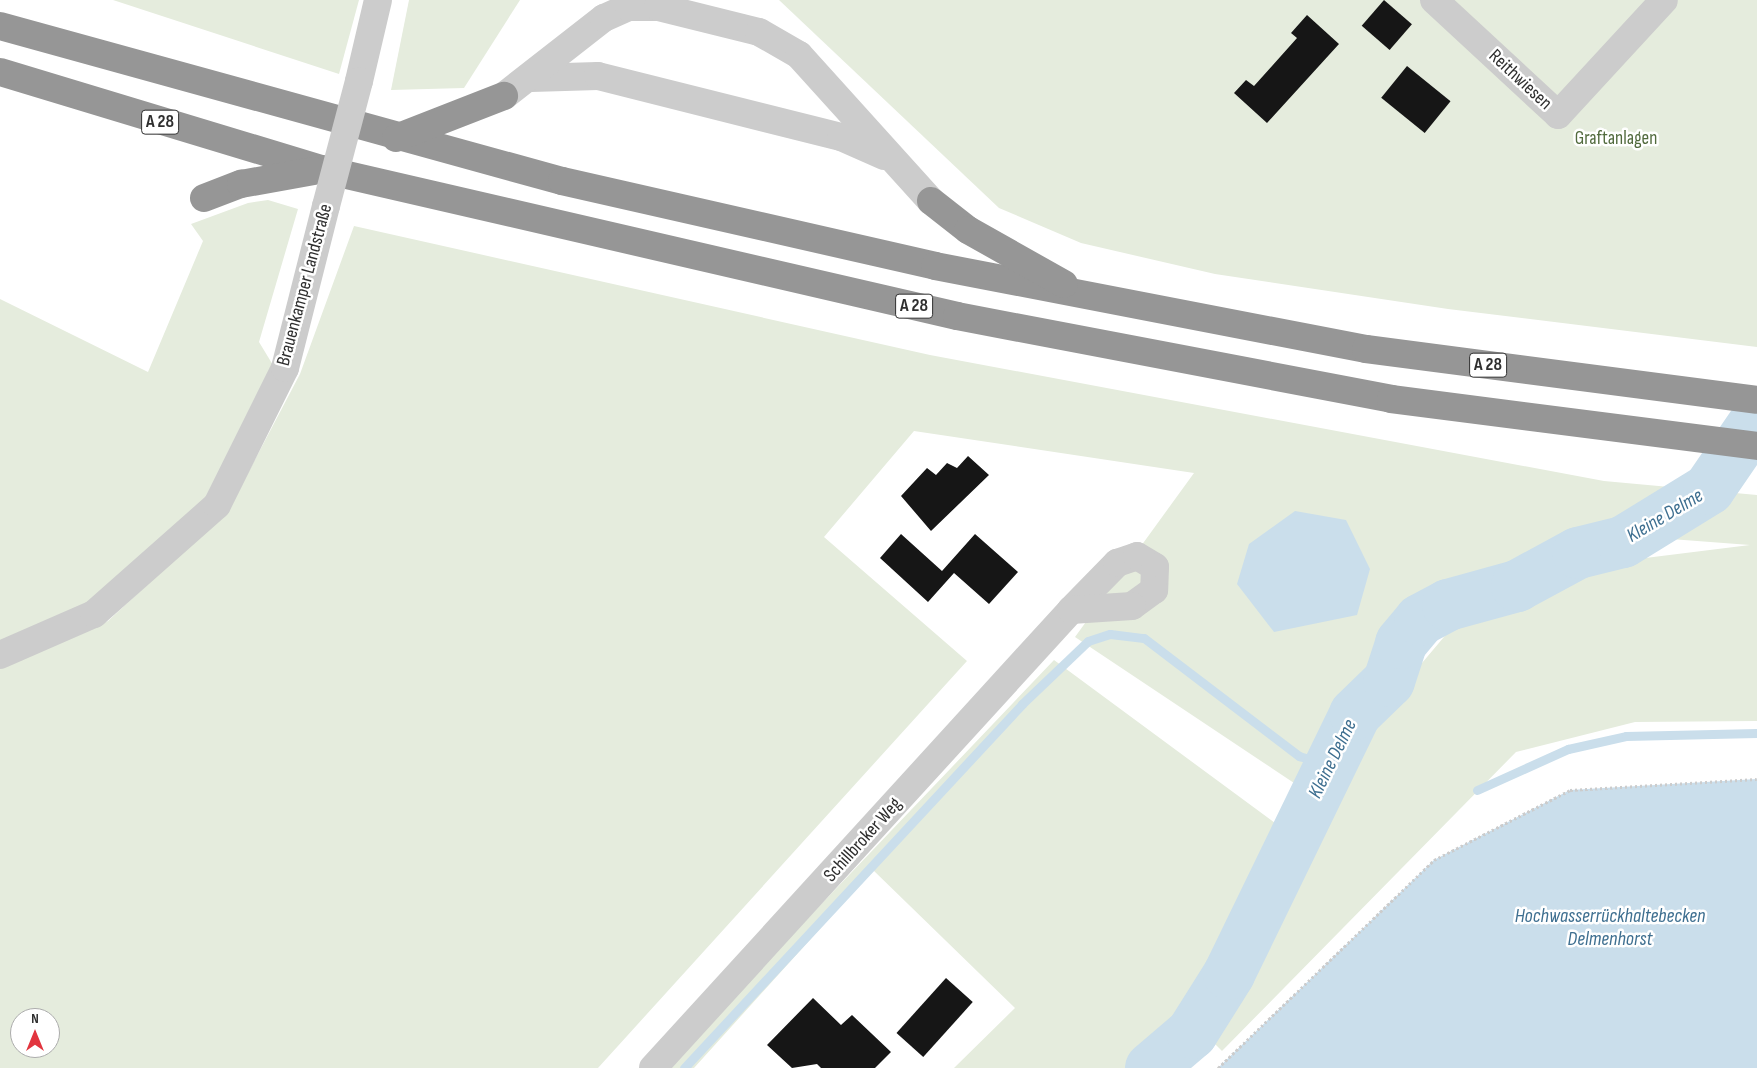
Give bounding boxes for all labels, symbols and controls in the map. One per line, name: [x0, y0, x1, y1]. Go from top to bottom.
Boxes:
street label: Reithwiesen: [1484, 45, 1556, 115]
road number: A 28: [140, 106, 180, 138]
park label: Graftanlagen: [1575, 128, 1657, 150]
street label: Brauenkamper Landstraße: [272, 202, 338, 368]
road number: A 28: [894, 290, 934, 322]
road number: A 28: [1468, 350, 1508, 380]
water label: Kleine Delme: [1623, 484, 1707, 548]
water label: Kleine Delme: [1304, 716, 1362, 802]
street label: Schillbroker Weg: [819, 793, 907, 887]
water label: Hochwasserrückhaltebecken Delmenhorst: [1515, 904, 1705, 951]
north arrow: [10, 1008, 60, 1058]
text: N: [31, 1010, 39, 1027]

